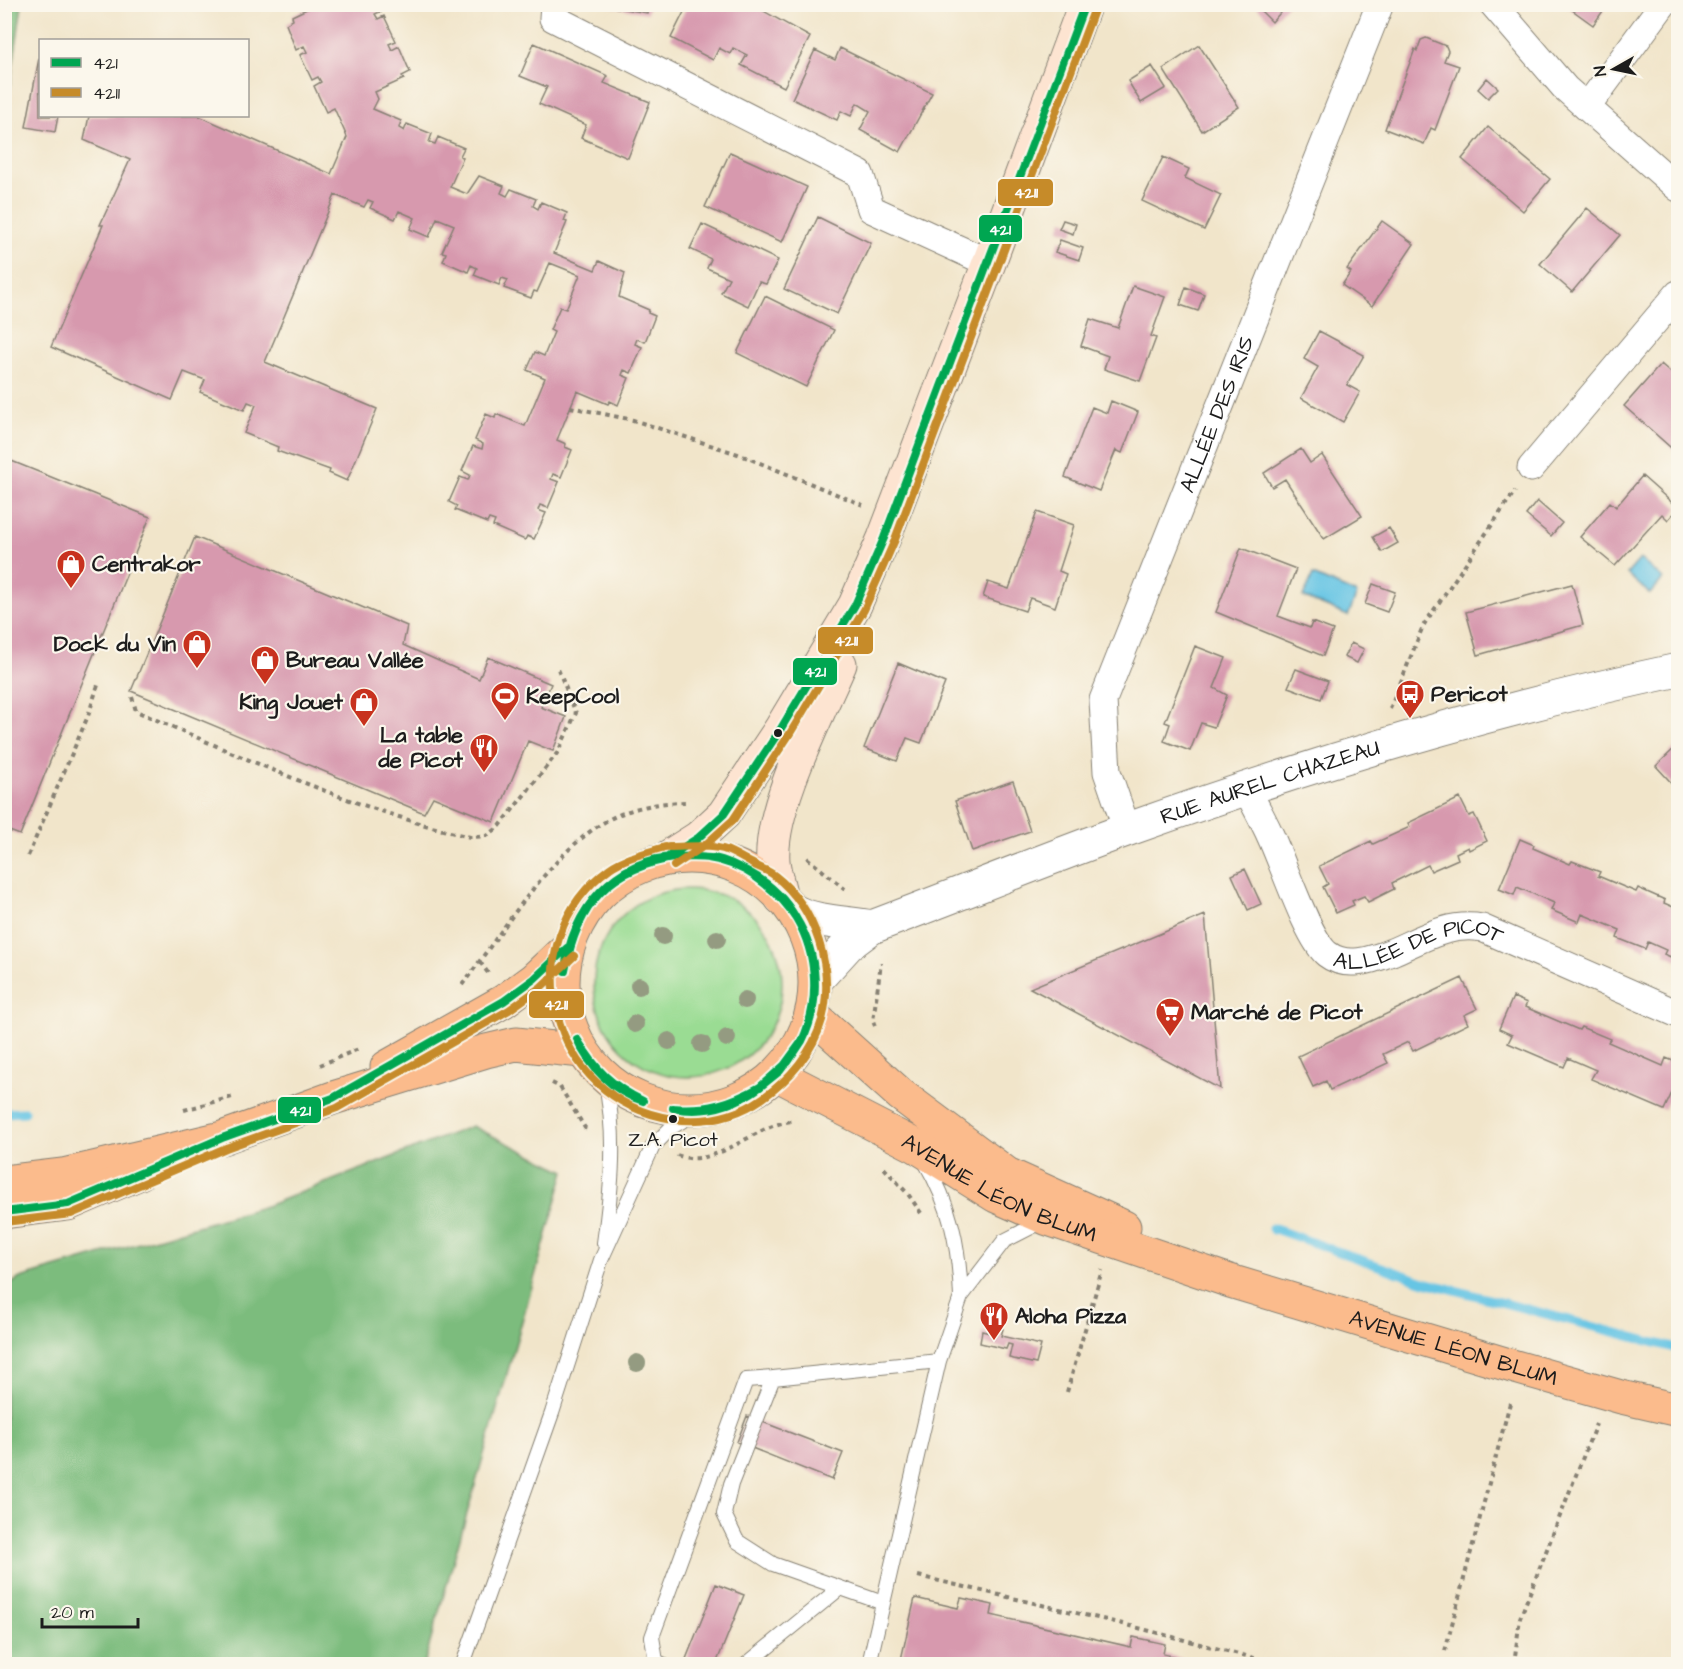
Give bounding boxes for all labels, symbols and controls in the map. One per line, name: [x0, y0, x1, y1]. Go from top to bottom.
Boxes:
legend: [39, 39, 249, 117]
north arrow: [1584, 39, 1644, 99]
text: 421: [93, 51, 118, 76]
text: N: [1589, 65, 1612, 78]
text: 4211: [93, 81, 120, 106]
line badge: 4211: [997, 178, 1054, 207]
text: 4211: [1014, 182, 1039, 204]
line badge: 421: [978, 214, 1023, 243]
text: 421: [989, 219, 1012, 241]
street label: ALLÉE DES IRIS: [1172, 331, 1262, 497]
shop icon: Centrakor: [55, 548, 87, 590]
place label: Centrakor: [92, 549, 202, 580]
line badge: 4211: [817, 626, 874, 655]
shop icon: Dock du Vin: [181, 628, 213, 670]
place label: Dock du Vin: [54, 629, 176, 660]
text: 4211: [834, 630, 859, 652]
shop icon: Bureau Vallée: [249, 644, 281, 686]
place label: Bureau Vallée: [286, 645, 424, 676]
line badge: 421: [792, 657, 838, 686]
text: 421: [804, 661, 827, 683]
bus stop icon: Pericot: [1394, 678, 1426, 720]
place label: Pericot: [1431, 679, 1509, 710]
sports icon: KeepCool: [489, 680, 521, 722]
place label: KeepCool: [526, 681, 620, 712]
shop icon: King Jouet: [348, 686, 380, 728]
place label: King Jouet: [239, 687, 344, 719]
place label: La table de Picot: [377, 720, 464, 776]
unlabelled marker: [772, 727, 784, 739]
restaurant icon: La table de Picot: [468, 732, 500, 774]
street label: RUE AUREL CHAZEAU: [1156, 732, 1383, 832]
street label: ALLÉE DE PICOT: [1330, 911, 1509, 978]
line badge: 4211: [528, 990, 585, 1019]
text: 4211: [544, 994, 569, 1016]
supermarket icon: Marché de Picot: [1154, 996, 1186, 1038]
place label: Marché de Picot: [1191, 997, 1364, 1028]
line badge: 421: [277, 1096, 322, 1124]
text: 421: [289, 1100, 312, 1122]
marker: Z.A. Picot: [667, 1113, 679, 1125]
place label: Z.A. Picot: [628, 1126, 718, 1154]
street label: AVENUE LÉON BLUM: [896, 1126, 1101, 1250]
restaurant icon: Aloha Pizza: [978, 1300, 1010, 1342]
place label: Aloha Pizza: [1015, 1301, 1127, 1332]
street label: AVENUE LÉON BLUM: [1346, 1302, 1561, 1394]
scale bar: [42, 1591, 138, 1629]
text: 20 m: [51, 1600, 94, 1625]

